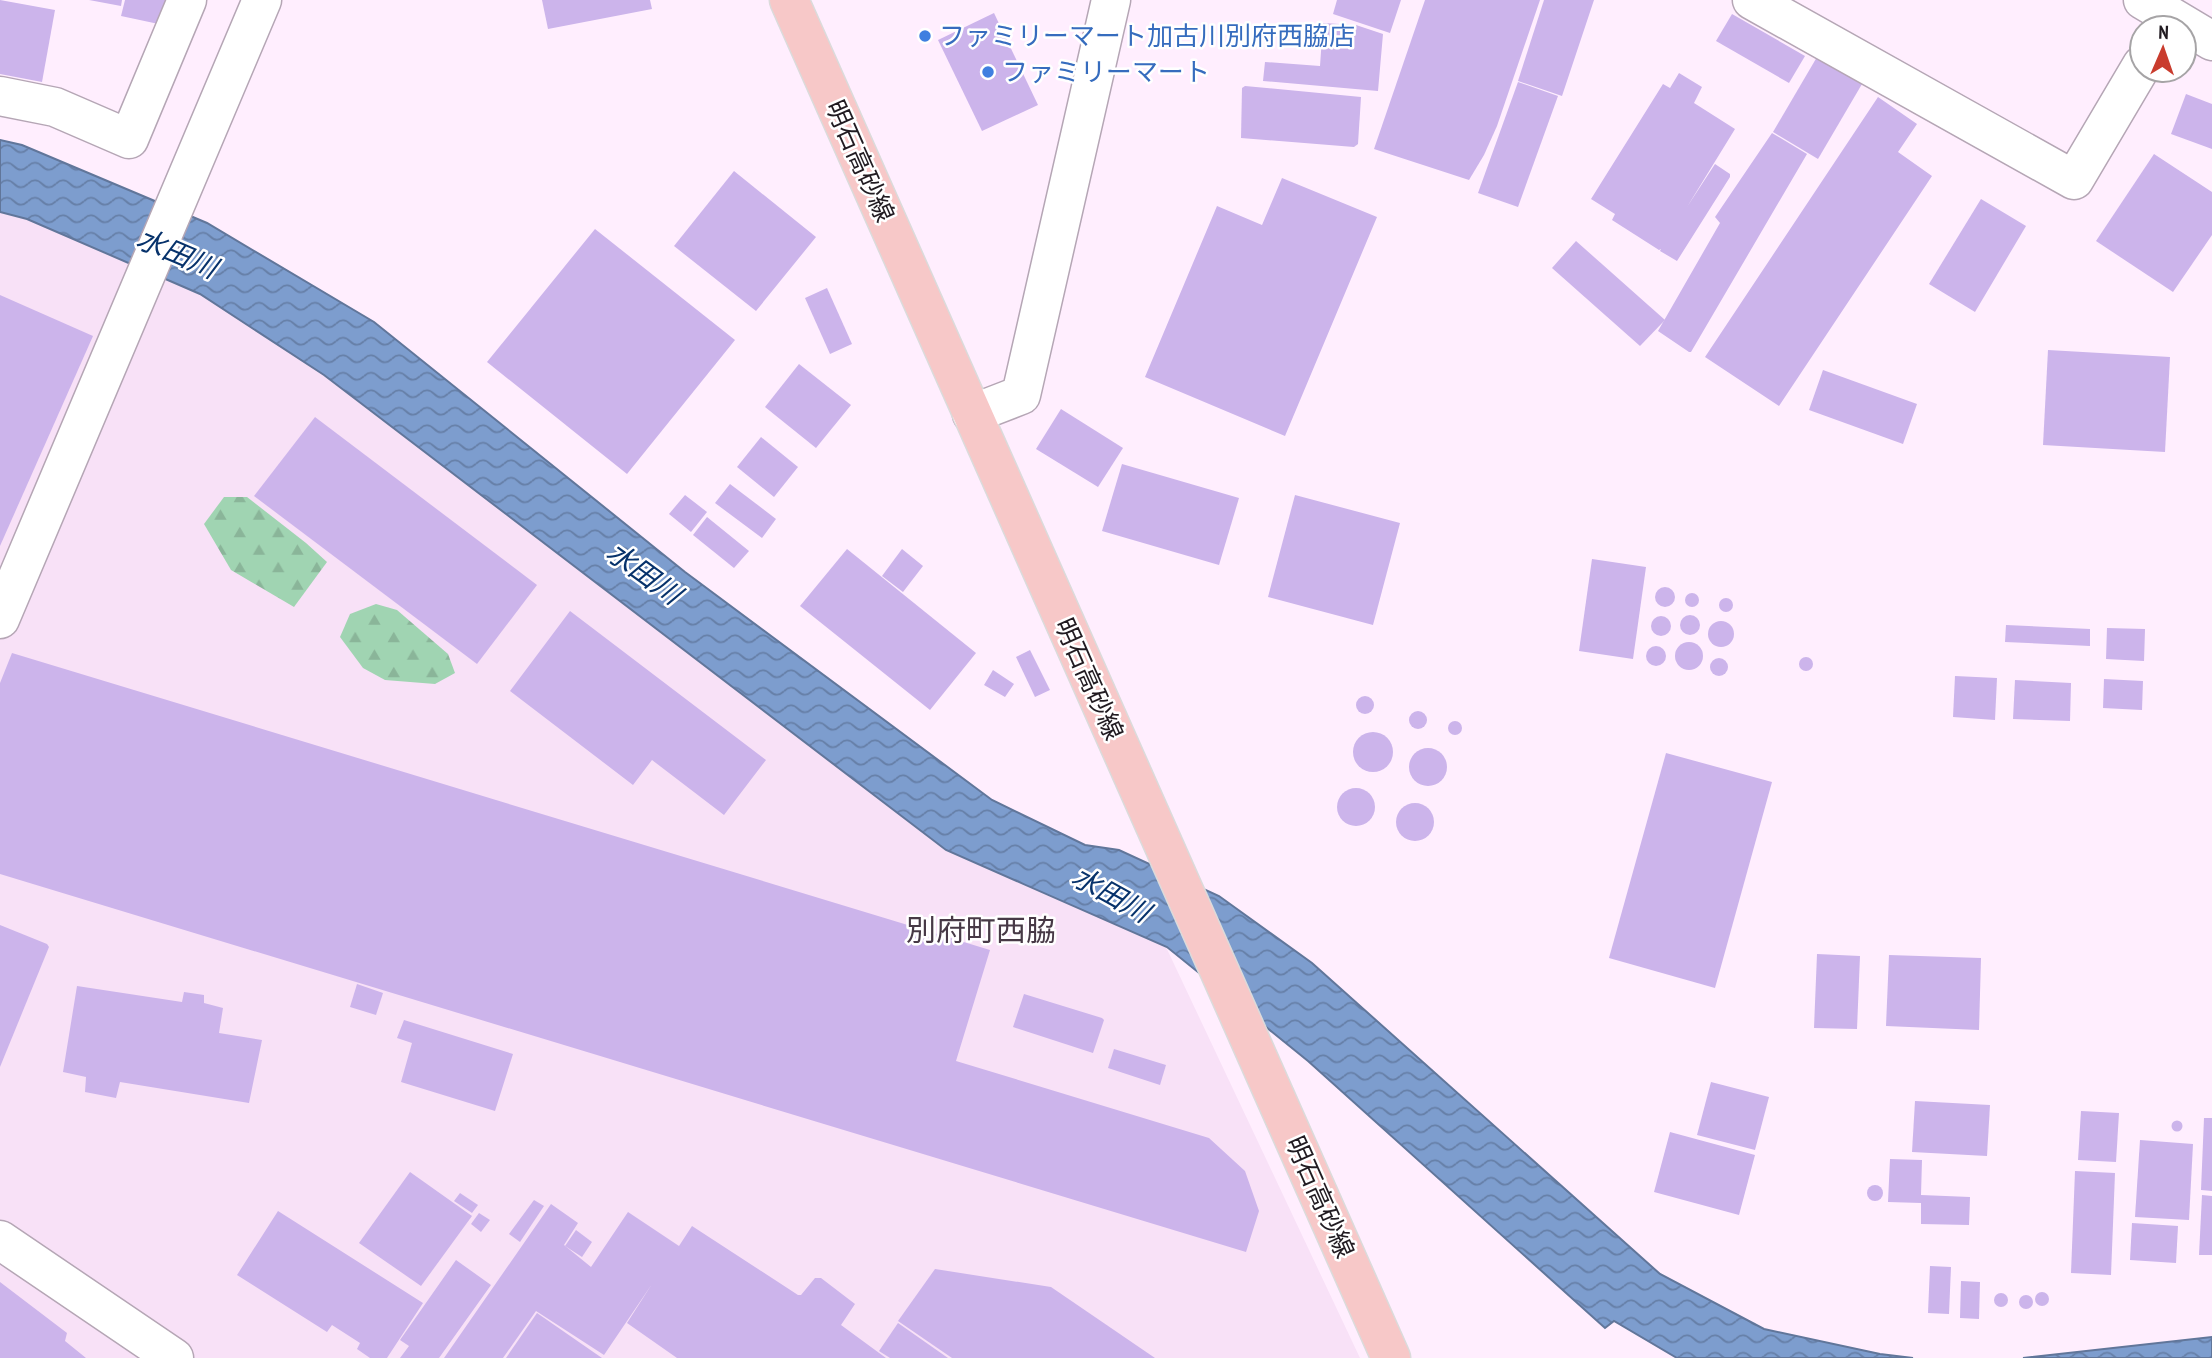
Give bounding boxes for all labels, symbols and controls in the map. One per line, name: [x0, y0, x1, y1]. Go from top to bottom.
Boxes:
north arrow: [2128, 14, 2198, 84]
place label: ファミリーマート加古川別府西脇店: [939, 19, 1355, 52]
text: N: [2158, 20, 2169, 44]
marker: ファミリーマート加古川別府西脇店: [917, 28, 933, 44]
place label: ファミリーマート: [1002, 55, 1210, 88]
marker: ファミリーマート: [980, 64, 996, 80]
street label: 明石高砂線: [819, 95, 902, 227]
water label: 水田川: [131, 219, 226, 287]
water label: 水田川: [599, 533, 692, 614]
street label: 明石高砂線: [1048, 613, 1131, 745]
water label: 水田川: [1066, 857, 1160, 932]
district label: 別府町西脇: [906, 910, 1056, 949]
street label: 明石高砂線: [1279, 1131, 1362, 1263]

